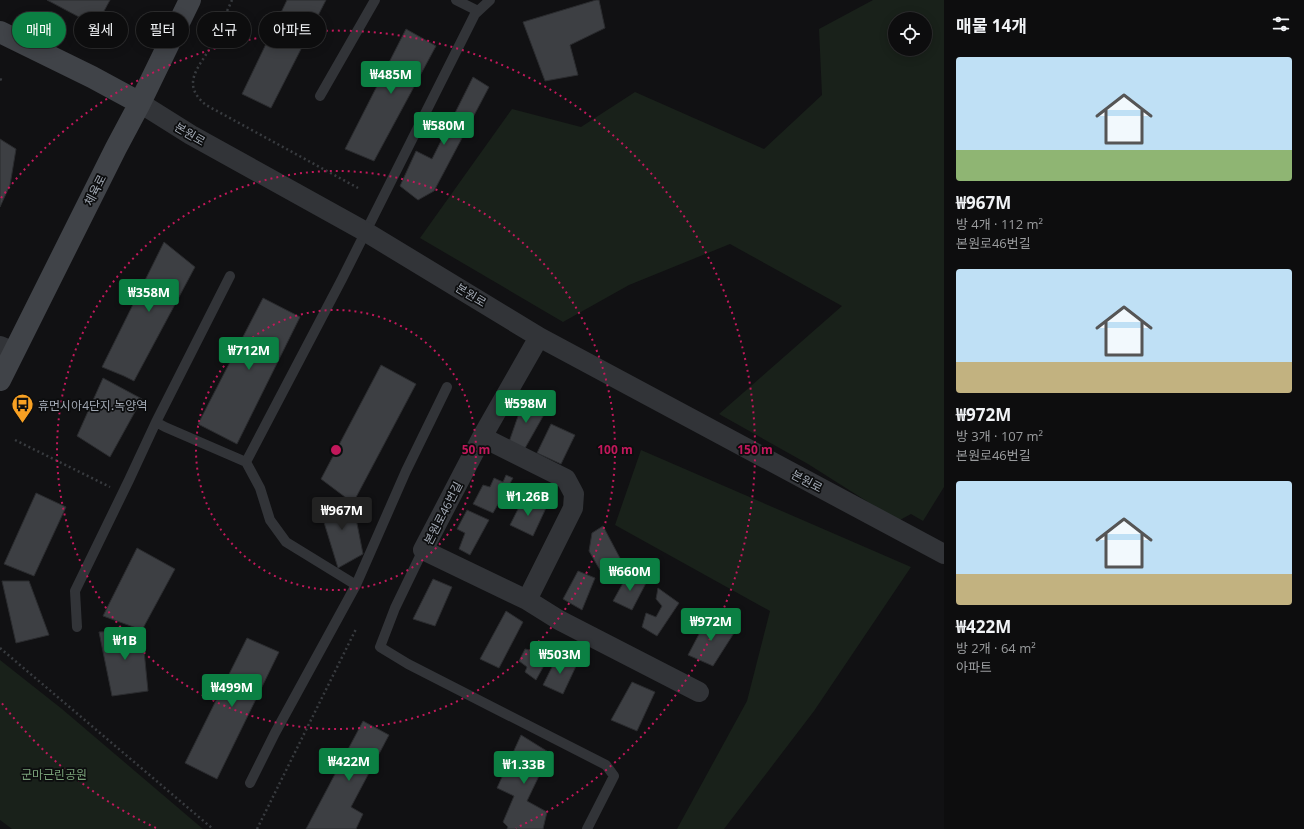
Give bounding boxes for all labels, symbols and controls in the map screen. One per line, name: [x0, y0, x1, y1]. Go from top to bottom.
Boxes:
chip: 매매: [12, 12, 66, 48]
chip: 월세: [74, 12, 128, 48]
chip: 필터: [136, 12, 189, 48]
chip: 신규: [197, 12, 251, 48]
chip: 아파트: [259, 12, 326, 48]
map controls: [888, 12, 932, 56]
button: locate: [888, 12, 932, 56]
icon: filters: [1270, 13, 1292, 35]
text: 매물 14개: [956, 14, 1027, 37]
pin: ₩485M: [363, 61, 419, 95]
text: ₩485M: [370, 65, 412, 83]
icon: home: [1088, 83, 1160, 155]
pin: ₩580M: [416, 112, 472, 146]
text: ₩580M: [423, 116, 465, 134]
street label: 본원로: [171, 118, 209, 150]
street label: 체육로: [80, 171, 110, 209]
text: ₩967M: [956, 191, 1011, 214]
text: 방 4개 · 112 m²: [956, 215, 1043, 233]
text: 본원로46번길: [956, 234, 1031, 252]
pin: ₩358M: [121, 279, 177, 313]
street label: 본원로: [452, 279, 490, 311]
text: ₩358M: [128, 283, 170, 301]
icon: home: [1088, 295, 1160, 367]
pin: ₩712M: [221, 337, 277, 371]
text: ₩712M: [228, 341, 270, 359]
pin: ₩598M: [498, 390, 554, 424]
bus stop icon: 휴먼시아4단지.녹양역: [9, 392, 35, 425]
text: ₩598M: [505, 394, 547, 412]
place label: 휴먼시아4단지.녹양역: [38, 397, 147, 414]
text: ₩972M: [956, 403, 1011, 426]
text: 방 3개 · 107 m²: [956, 427, 1043, 445]
text: 50 m: [462, 441, 490, 458]
text: 100 m: [597, 441, 633, 458]
text: 150 m: [737, 441, 773, 458]
centre of rings: [329, 443, 343, 457]
text: 본원로46번길: [956, 446, 1031, 464]
street label: 본원로: [788, 466, 826, 496]
street label: 본원로46번길: [420, 478, 466, 548]
pin: ₩1.26B: [495, 483, 561, 517]
text: ₩1.26B: [507, 487, 549, 505]
pin: ₩967M: [314, 497, 370, 531]
text: ₩967M: [321, 501, 363, 519]
icon: home: [1088, 507, 1160, 579]
pin: ₩660M: [602, 558, 658, 592]
text: ₩660M: [609, 562, 651, 580]
pin: ₩972M: [683, 608, 739, 642]
text: ₩972M: [690, 612, 732, 630]
text: ₩422M: [956, 615, 1011, 638]
pin: ₩1B: [106, 627, 144, 661]
text: ₩1B: [113, 631, 137, 649]
text: 방 2개 · 64 m²: [956, 639, 1036, 657]
pin: ₩503M: [532, 641, 588, 675]
text: ₩503M: [539, 645, 581, 663]
text: 아파트: [956, 658, 992, 676]
pin: ₩499M: [204, 674, 260, 708]
text: ₩499M: [211, 678, 253, 696]
pin: ₩422M: [321, 748, 377, 782]
pin: ₩1.33B: [491, 751, 557, 785]
text: ₩422M: [328, 752, 370, 770]
text: ₩1.33B: [503, 755, 545, 773]
park label: 군마근린공원: [21, 766, 87, 783]

